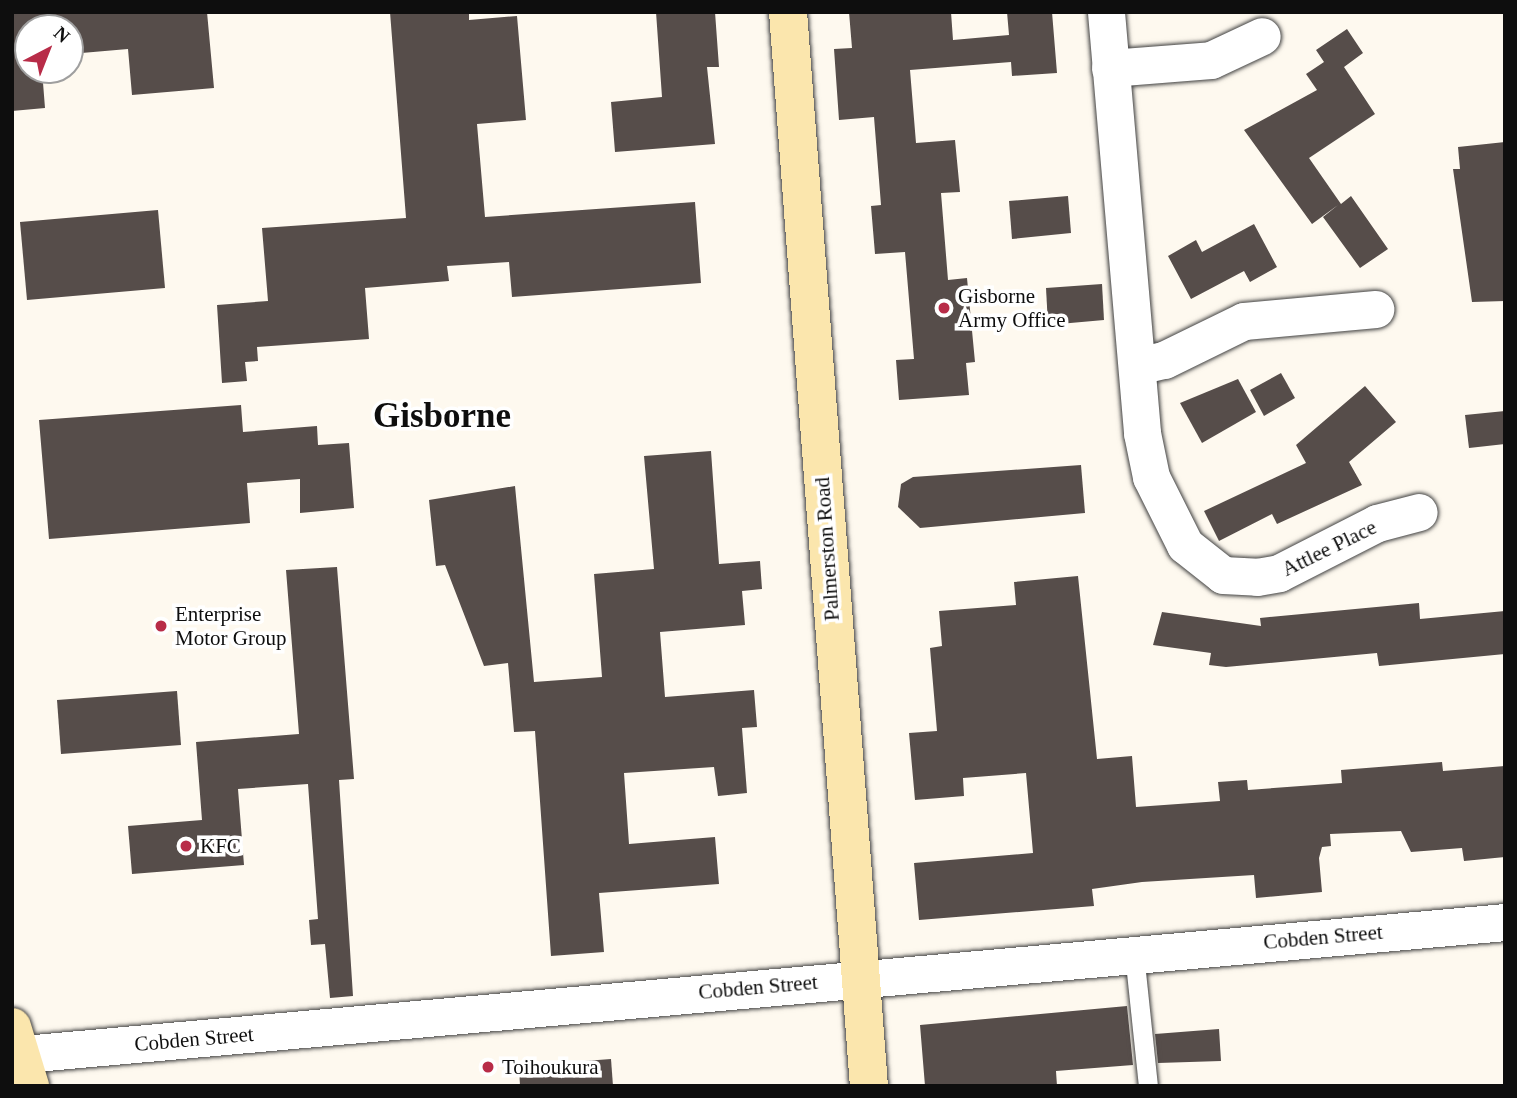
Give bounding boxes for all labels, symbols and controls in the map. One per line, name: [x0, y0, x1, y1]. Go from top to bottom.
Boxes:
north arrow: [14, 14, 84, 84]
text: N: [50, 22, 74, 47]
place label: Gisborne Army Office: [958, 283, 1065, 333]
marker: Gisborne Army Office: [936, 300, 952, 316]
district label: Gisborne: [373, 395, 511, 437]
street label: Palmerston Road: [809, 476, 845, 622]
street label: Attlee Place: [1278, 514, 1380, 582]
place label: Enterprise Motor Group: [175, 601, 286, 651]
marker: Enterprise Motor Group: [153, 618, 169, 634]
place label: KFC: [200, 833, 241, 859]
marker: KFC: [178, 838, 194, 854]
street label: Cobden Street: [1262, 919, 1384, 955]
street label: Cobden Street: [697, 969, 819, 1005]
street label: Cobden Street: [133, 1021, 255, 1057]
place label: Toihoukura: [502, 1054, 599, 1080]
marker: Toihoukura: [480, 1059, 496, 1075]

